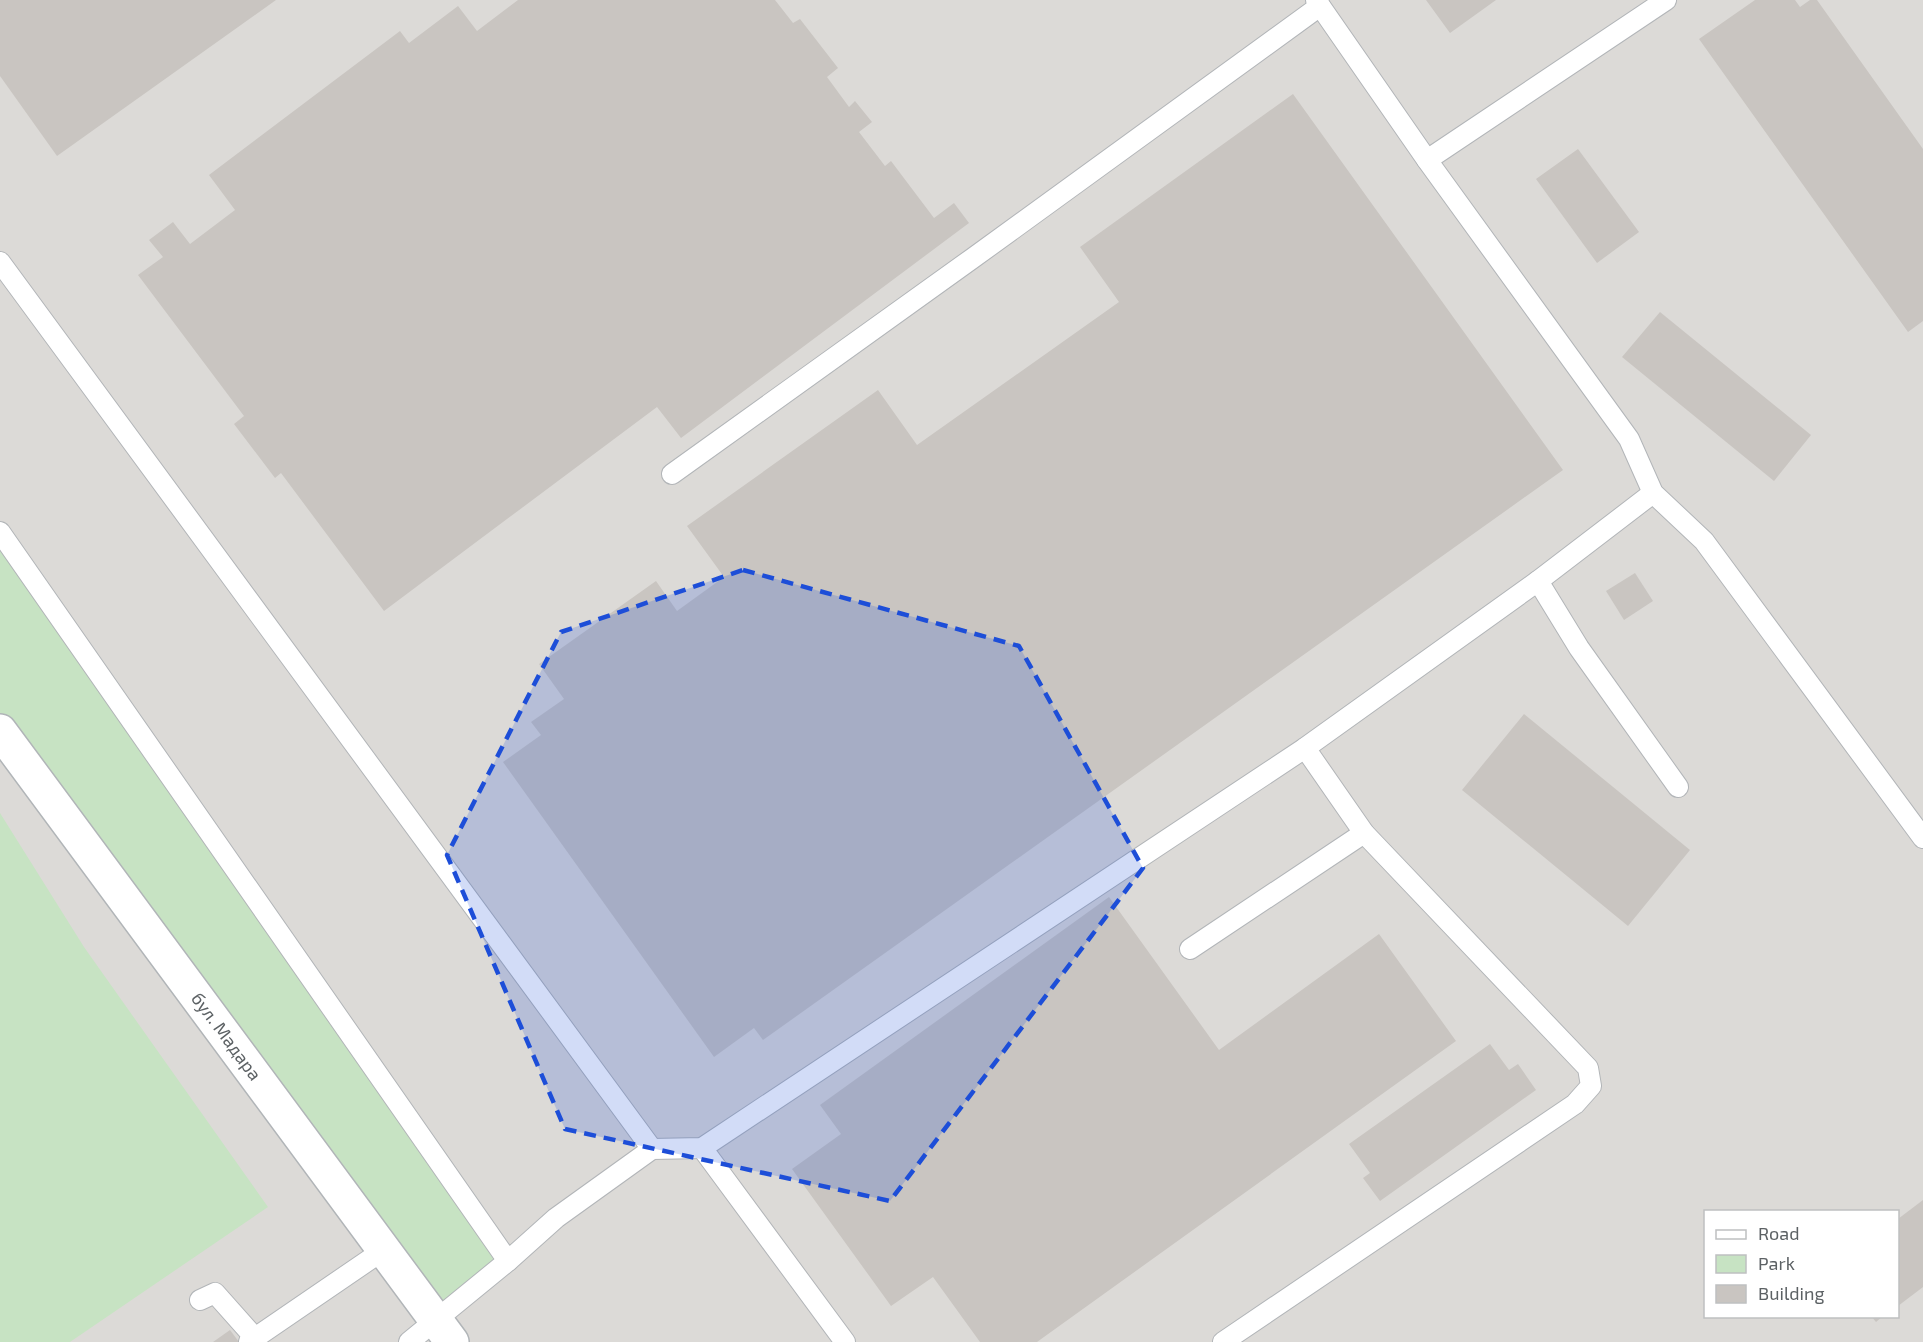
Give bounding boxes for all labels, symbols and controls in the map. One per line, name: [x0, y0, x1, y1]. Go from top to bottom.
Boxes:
street label: бул. Мадара: [187, 987, 267, 1084]
legend: [1704, 1210, 1899, 1318]
text: Road: [1758, 1222, 1799, 1244]
text: Park: [1758, 1252, 1795, 1274]
text: Building: [1758, 1282, 1825, 1304]

